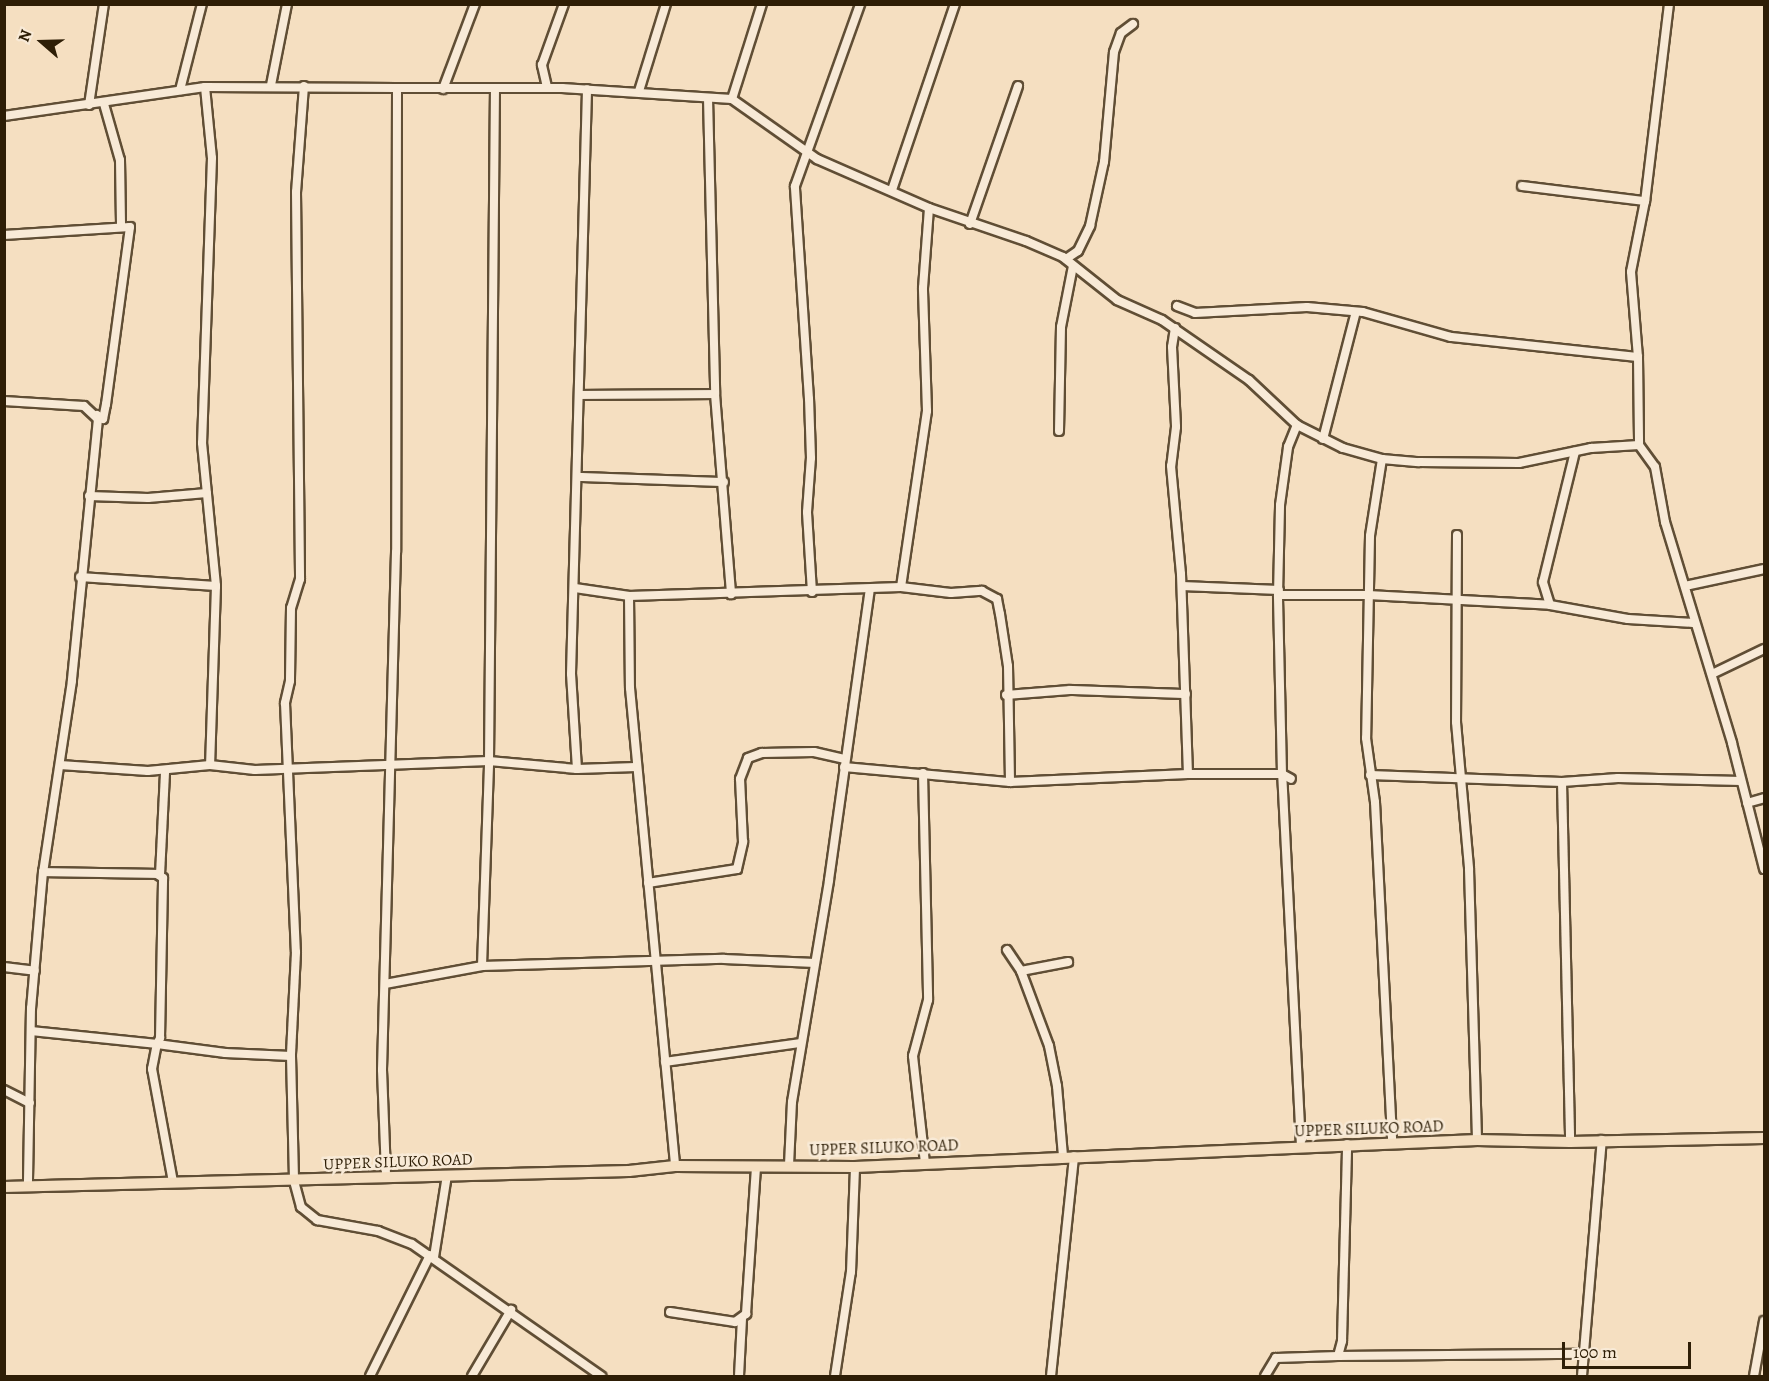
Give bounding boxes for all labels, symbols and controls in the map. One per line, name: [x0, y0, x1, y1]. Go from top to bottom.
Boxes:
north arrow: [12, 12, 72, 72]
text: N: [13, 27, 37, 45]
street label: UPPER SILUKO ROAD: [1294, 1117, 1444, 1141]
street label: UPPER SILUKO ROAD: [809, 1136, 959, 1160]
street label: UPPER SILUKO ROAD: [323, 1150, 473, 1174]
scale bar: [1565, 1330, 1694, 1368]
text: 100 m: [1573, 1340, 1617, 1364]

